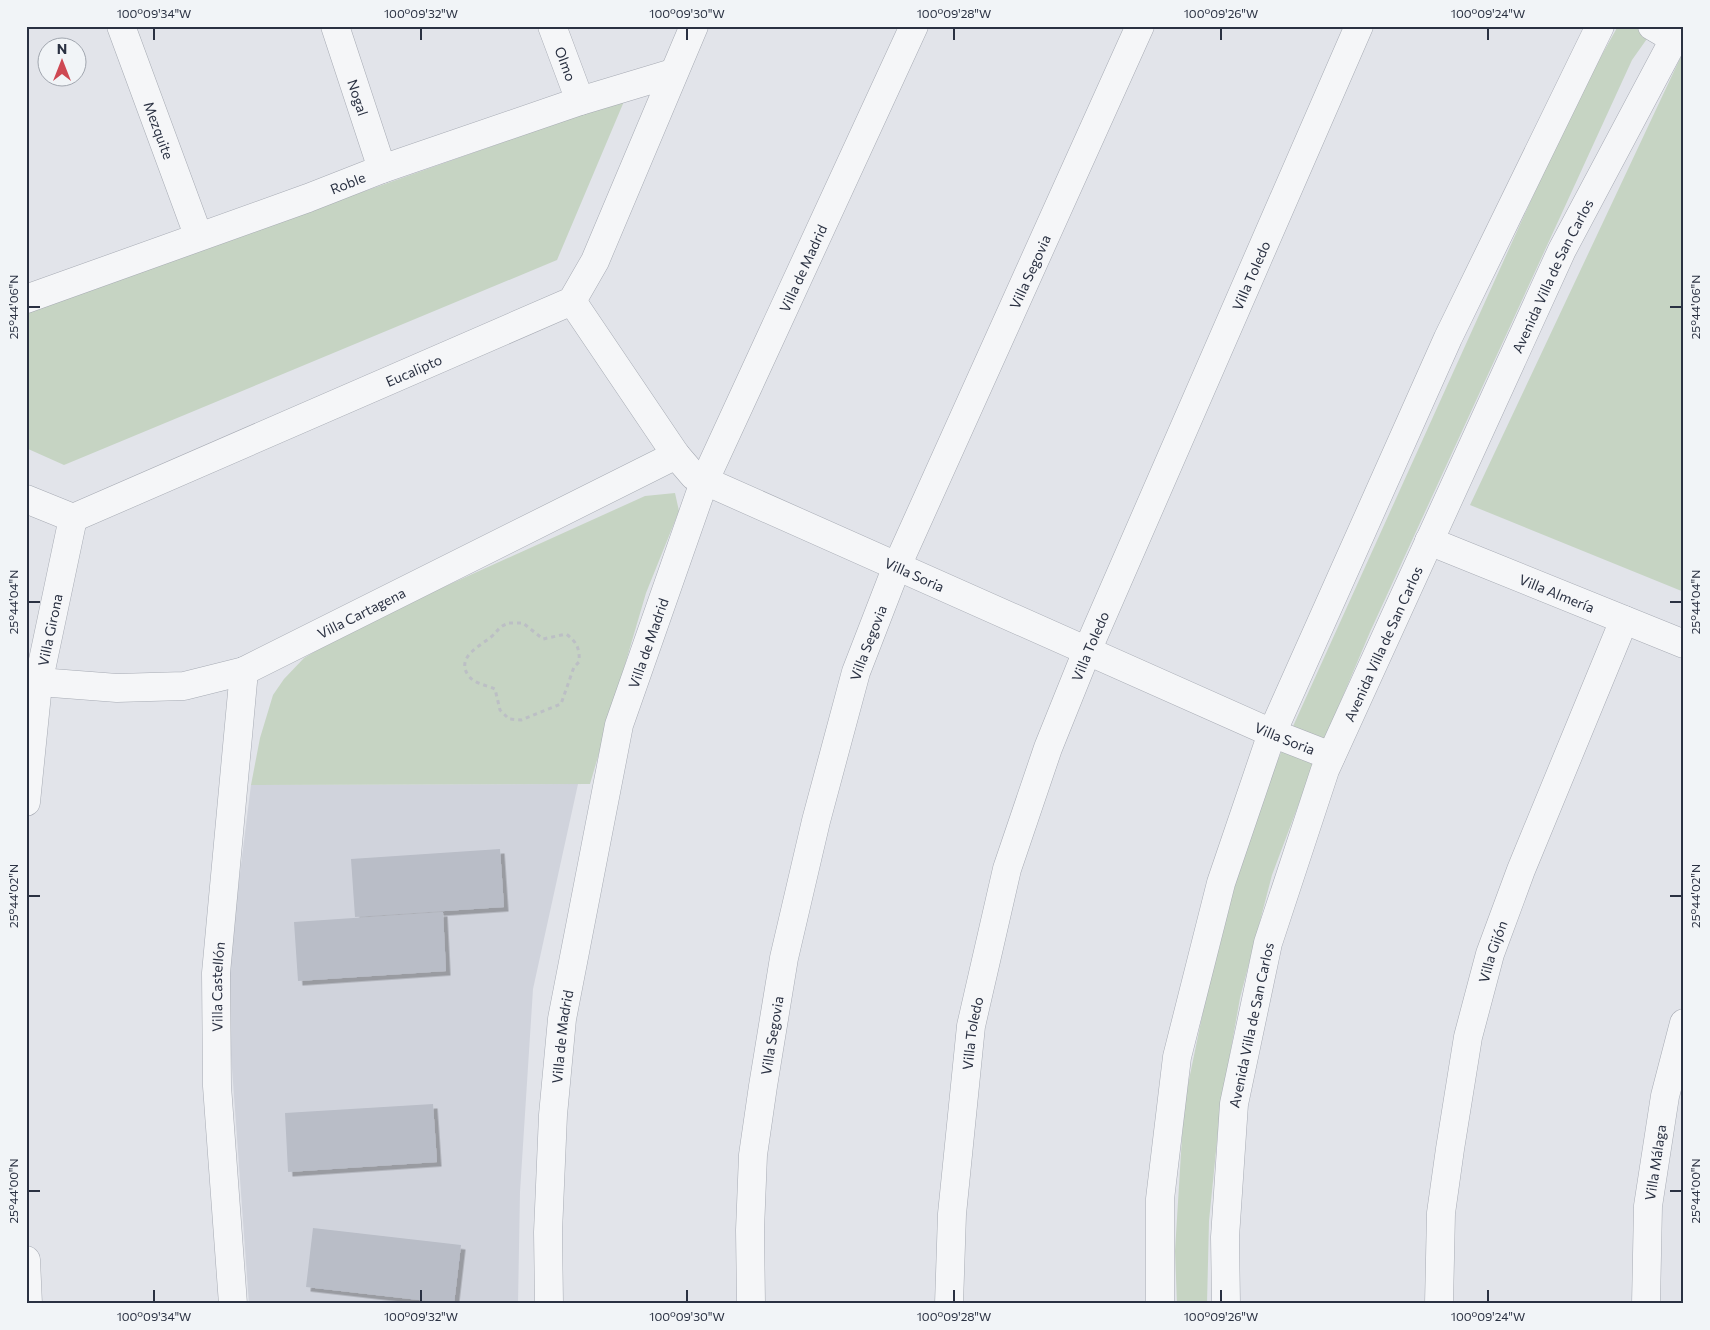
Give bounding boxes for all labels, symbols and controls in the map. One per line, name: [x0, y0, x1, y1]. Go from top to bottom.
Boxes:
text: 100°09'34"W: [117, 6, 191, 20]
text: 100°09'32"W: [384, 6, 458, 20]
text: 100°09'30"W: [649, 6, 725, 20]
text: 100°09'28"W: [917, 6, 991, 20]
text: 100°09'26"W: [1184, 6, 1258, 20]
text: 100°09'24"W: [1451, 6, 1525, 20]
north arrow: [38, 38, 88, 88]
text: N: [57, 40, 67, 57]
street label: Olmo: [552, 44, 580, 83]
street label: Nogal: [345, 77, 372, 118]
street label: Mezquite: [141, 99, 178, 161]
street label: Roble: [327, 168, 368, 197]
street label: Avenida Villa de San Carlos: [1508, 196, 1596, 355]
street label: Villa de Madrid: [775, 222, 830, 315]
street label: Villa Segovia: [1005, 232, 1054, 311]
street label: Villa Toledo: [1228, 238, 1273, 313]
text: 25°44'06"N: [6, 275, 20, 339]
text: 25°44'06"N: [1688, 275, 1702, 339]
street label: Eucalipto: [383, 350, 444, 390]
street label: Villa Soria: [882, 553, 947, 595]
street label: Avenida Villa de San Carlos: [1340, 563, 1425, 724]
text: 25°44'04"N: [6, 570, 20, 634]
street label: Villa Almería: [1517, 570, 1597, 615]
text: 25°44'04"N: [1688, 570, 1702, 634]
street label: Villa Cartagena: [314, 583, 408, 642]
street label: Villa Girona: [34, 592, 65, 667]
street label: Villa de Madrid: [624, 595, 671, 690]
street label: Villa Segovia: [846, 602, 890, 682]
street label: Villa Toledo: [1067, 608, 1112, 683]
street label: Villa Soria: [1252, 718, 1318, 758]
text: 25°44'02"N: [6, 864, 20, 928]
text: 25°44'02"N: [1688, 864, 1702, 928]
street label: Villa Gijón: [1474, 918, 1510, 984]
street label: Villa Castellón: [207, 941, 227, 1032]
street label: Avenida Villa de San Carlos: [1225, 941, 1276, 1109]
street label: Villa de Madrid: [547, 988, 576, 1084]
street label: Villa Segovia: [756, 995, 786, 1076]
street label: Villa Toledo: [958, 995, 986, 1071]
street label: Villa Málaga: [1640, 1123, 1669, 1202]
text: 25°44'00"N: [6, 1158, 20, 1224]
text: 25°44'00"N: [1688, 1158, 1702, 1224]
text: 100°09'34"W: [117, 1309, 191, 1323]
text: 100°09'32"W: [384, 1309, 458, 1323]
text: 100°09'30"W: [649, 1309, 725, 1323]
text: 100°09'28"W: [917, 1309, 991, 1323]
text: 100°09'26"W: [1184, 1309, 1258, 1323]
text: 100°09'24"W: [1451, 1309, 1525, 1323]

